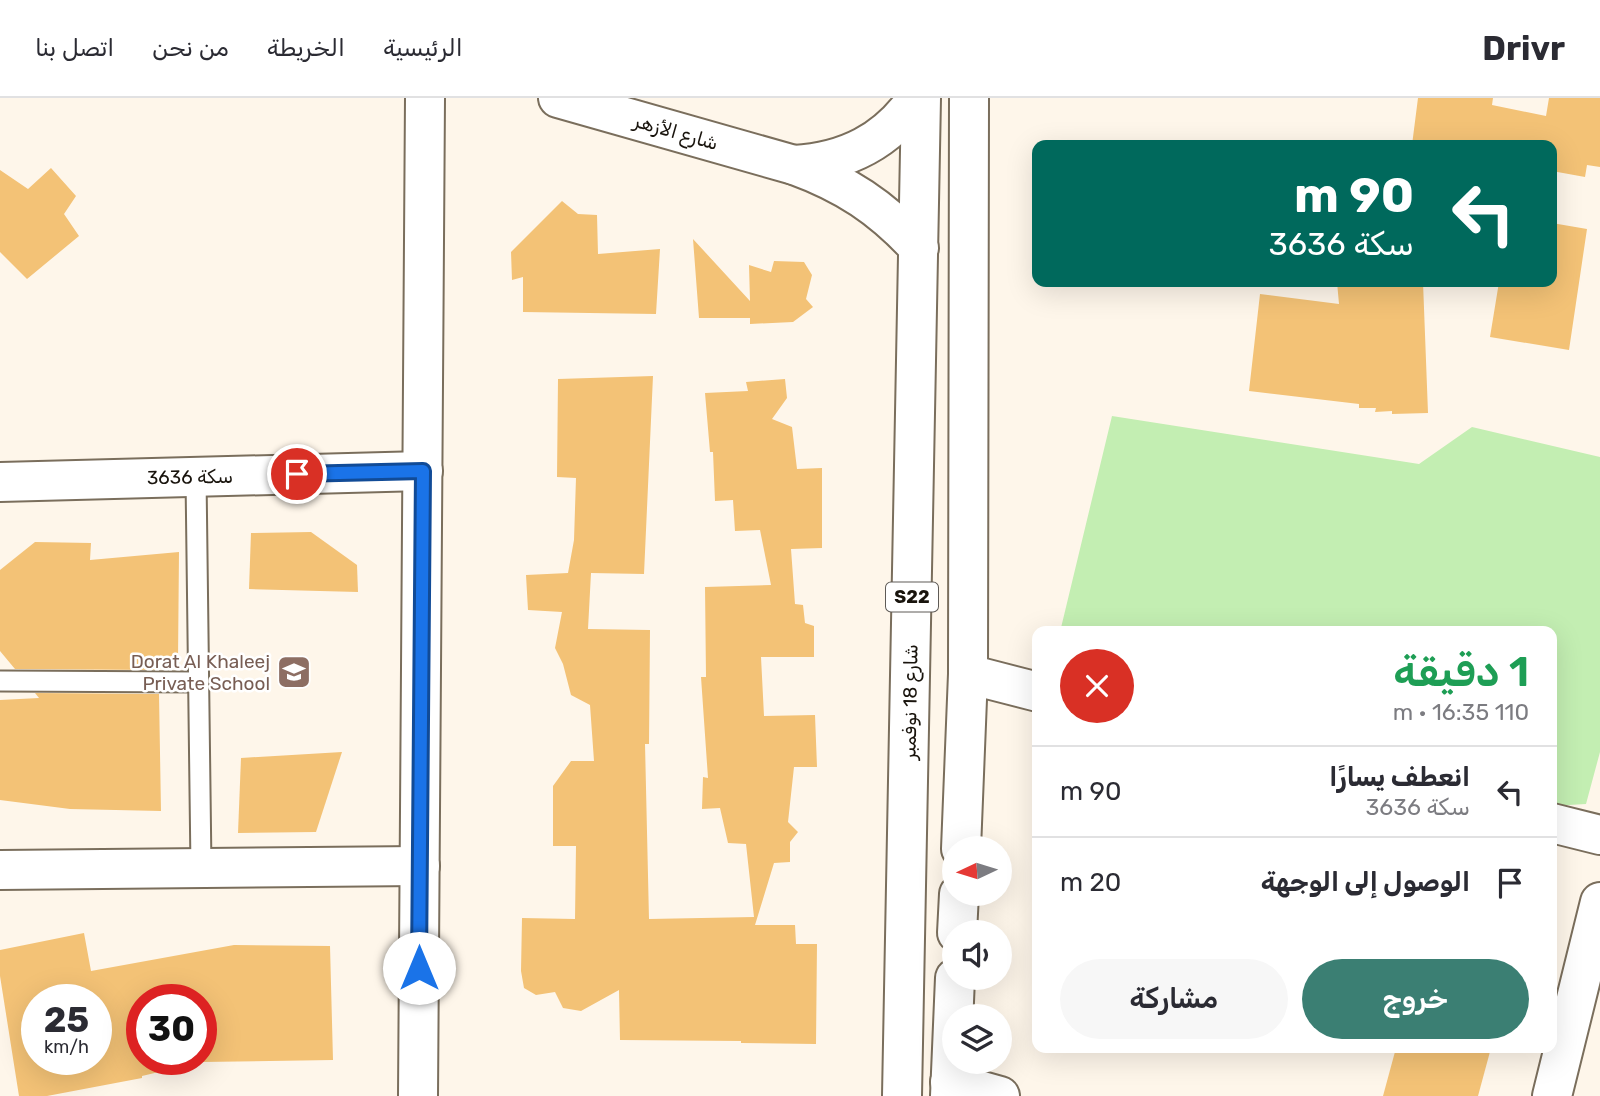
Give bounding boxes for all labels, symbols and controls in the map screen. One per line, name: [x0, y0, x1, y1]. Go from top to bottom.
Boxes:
text: Drivr: [1482, 29, 1565, 68]
text: اتصل بنا: [35, 34, 114, 62]
text: من نحن: [152, 34, 229, 62]
text: الخريطة: [267, 34, 345, 62]
text: الرئيسية: [383, 34, 463, 62]
street label: شارع الأزهر: [630, 109, 721, 157]
text: 90 m: [1294, 166, 1414, 224]
icon: left: [1438, 168, 1529, 259]
text: سكة 3636: [1269, 225, 1414, 263]
pin: [267, 444, 327, 504]
icon: arrive: [278, 455, 316, 493]
street label: سكة 3636: [147, 465, 233, 489]
road number: S22: [886, 583, 938, 612]
street label: شارع 18 نوفمبر: [897, 644, 925, 761]
text: 1 دقيقة: [1393, 647, 1529, 697]
button: close: [1060, 649, 1134, 723]
place label: Dorat Al Khaleej Private School: [131, 650, 270, 695]
school or university icon: Dorat Al Khaleej Private School: [275, 653, 313, 691]
text: 110 m · 16:35: [1393, 698, 1529, 726]
text: انعطف يسارًا: [1329, 762, 1470, 793]
icon: left: [1491, 773, 1529, 811]
text: 90 m: [1060, 776, 1121, 807]
text: سكة 3636: [1365, 793, 1470, 821]
north arrow: [942, 836, 1012, 906]
map controls: [942, 836, 1012, 1074]
icon: arrive: [1491, 864, 1529, 902]
text: 20 m: [1060, 867, 1121, 898]
text: الوصول إلى الوجهة: [1261, 867, 1470, 898]
button: sound: [942, 920, 1012, 990]
position arrow: [382, 931, 456, 1005]
button: مشاركة: [1060, 959, 1288, 1039]
button: خروج: [1302, 959, 1529, 1039]
speed limit sign: 30: [126, 984, 217, 1075]
text: 25: [44, 999, 89, 1041]
button: layers: [942, 1004, 1012, 1074]
text: km/h: [44, 1036, 89, 1058]

